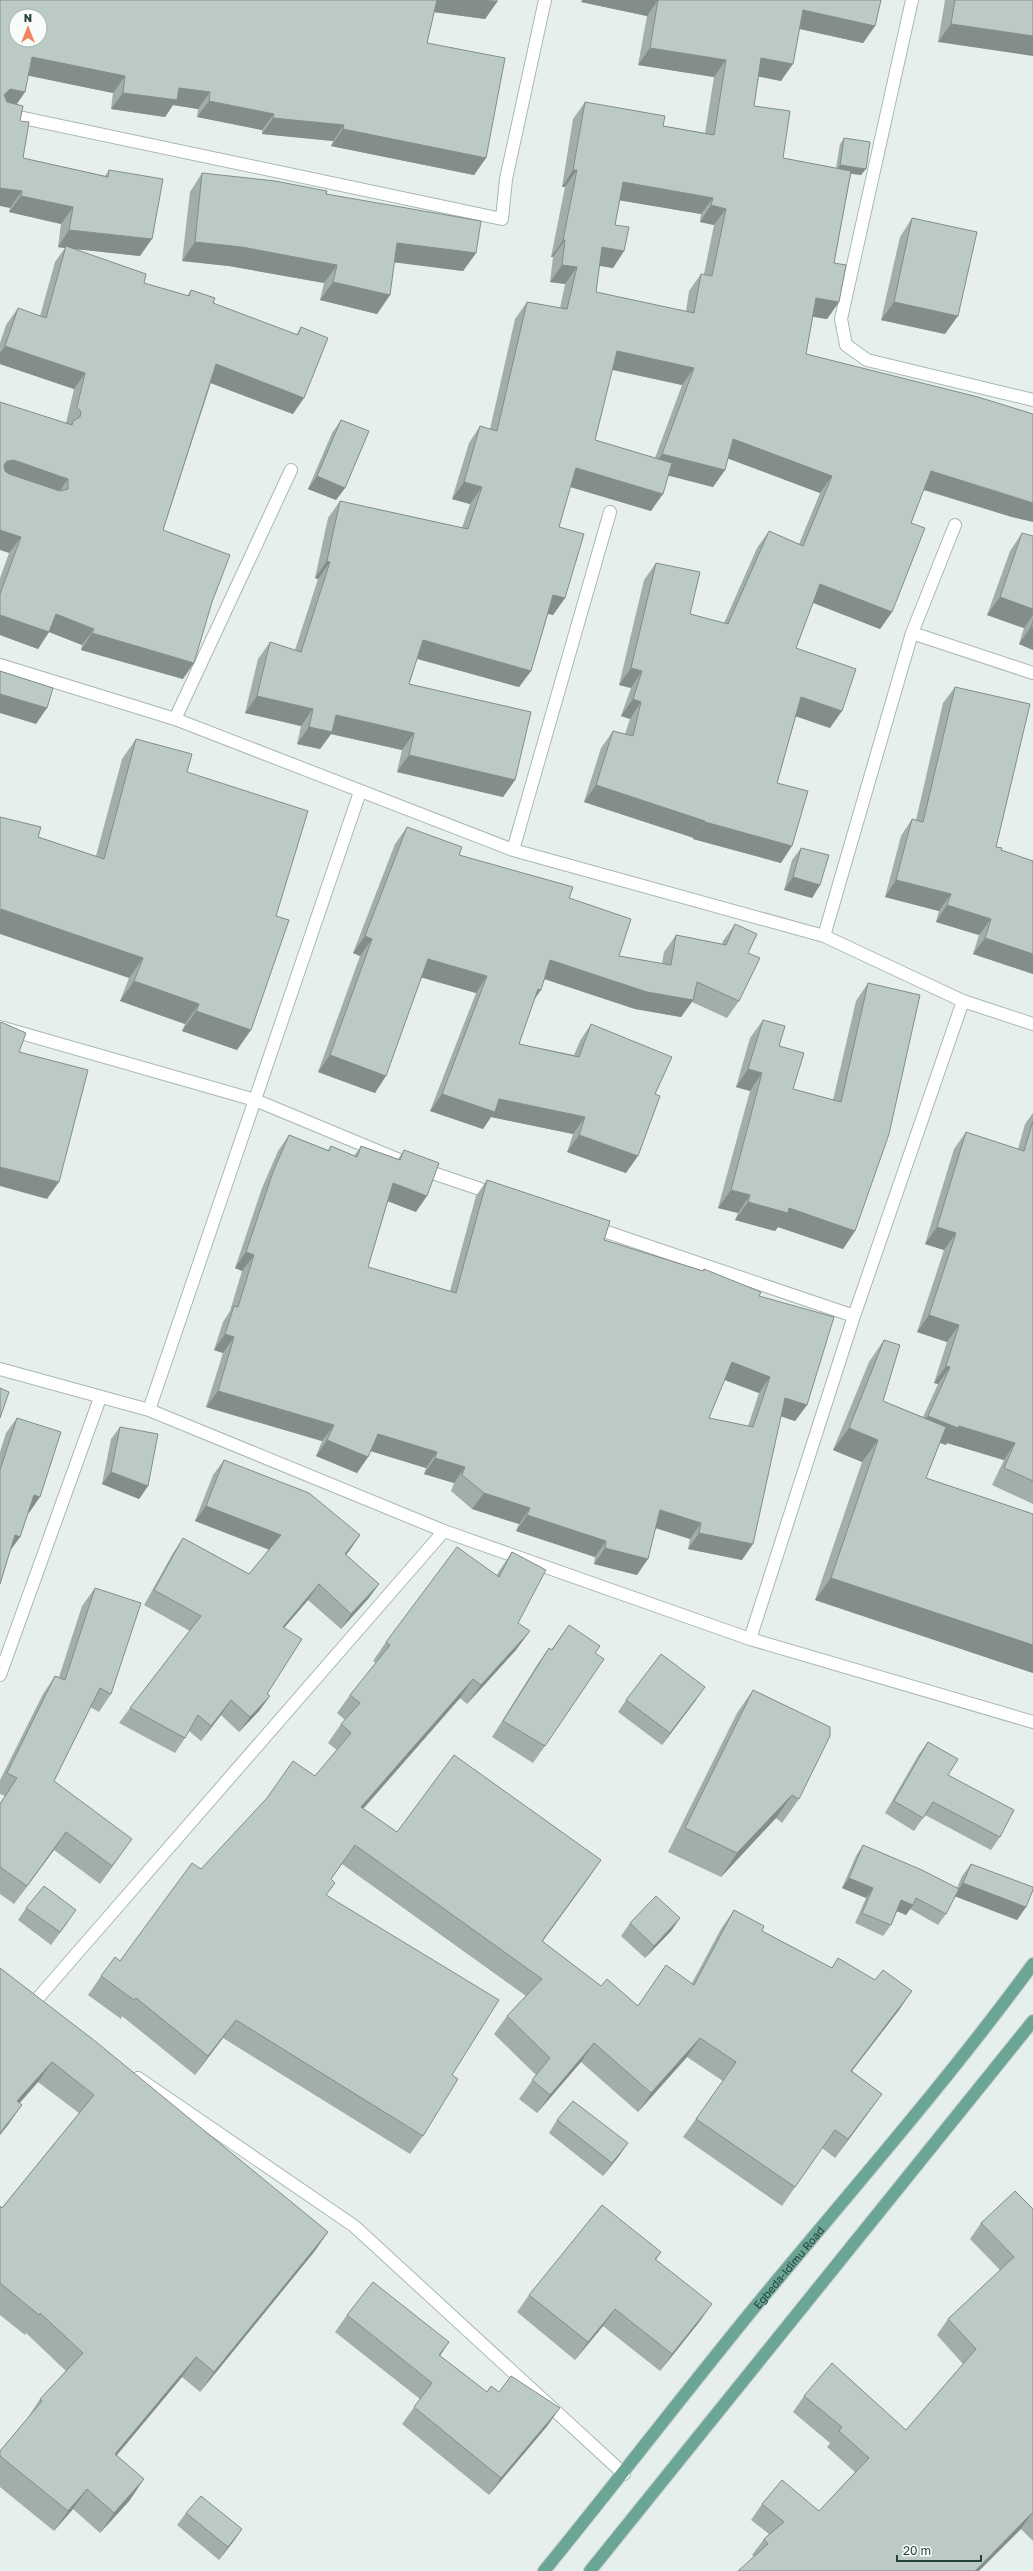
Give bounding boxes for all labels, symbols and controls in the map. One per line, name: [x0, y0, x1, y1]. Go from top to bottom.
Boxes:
north arrow: [8, 8, 48, 48]
text: N: [24, 11, 32, 24]
street label: Egbeda-Idimu Road: [750, 2223, 826, 2311]
scale bar: [897, 2537, 981, 2563]
text: 20 m: [903, 2543, 931, 2558]

